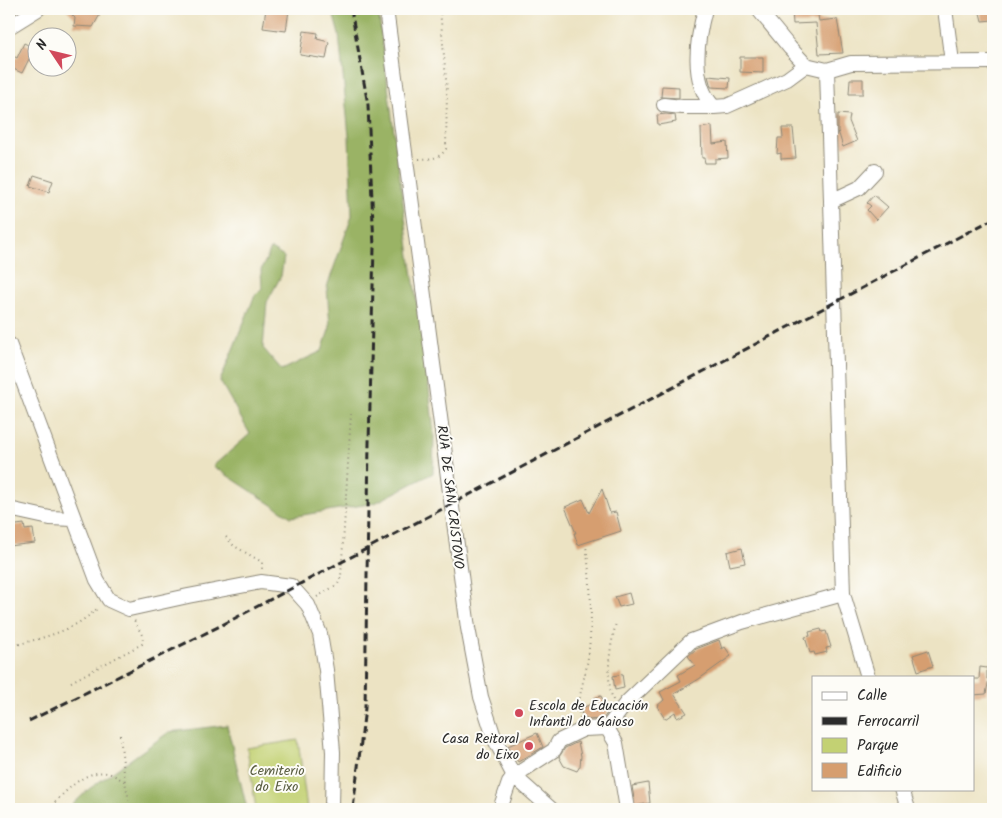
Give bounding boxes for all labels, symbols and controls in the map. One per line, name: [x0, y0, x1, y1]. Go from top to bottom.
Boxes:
north arrow: [28, 28, 78, 78]
text: N: [31, 35, 54, 55]
street label: RÚA DE SAN CRISTOVO: [430, 424, 470, 571]
legend: [812, 676, 974, 790]
text: Calle: [857, 684, 887, 708]
place label: Escola de Educación Infantil do Gaioso: [529, 695, 648, 733]
marker: Escola de Educación Infantil do Gaioso: [513, 707, 525, 719]
text: Ferrocarril: [857, 710, 920, 734]
place label: Casa Reitoral do Eixo: [442, 728, 520, 766]
text: Parque: [857, 734, 898, 758]
marker: Casa Reitoral do Eixo: [523, 740, 535, 752]
park label: Cemiterio do Eixo: [249, 760, 305, 798]
text: Edificio: [857, 760, 902, 784]

